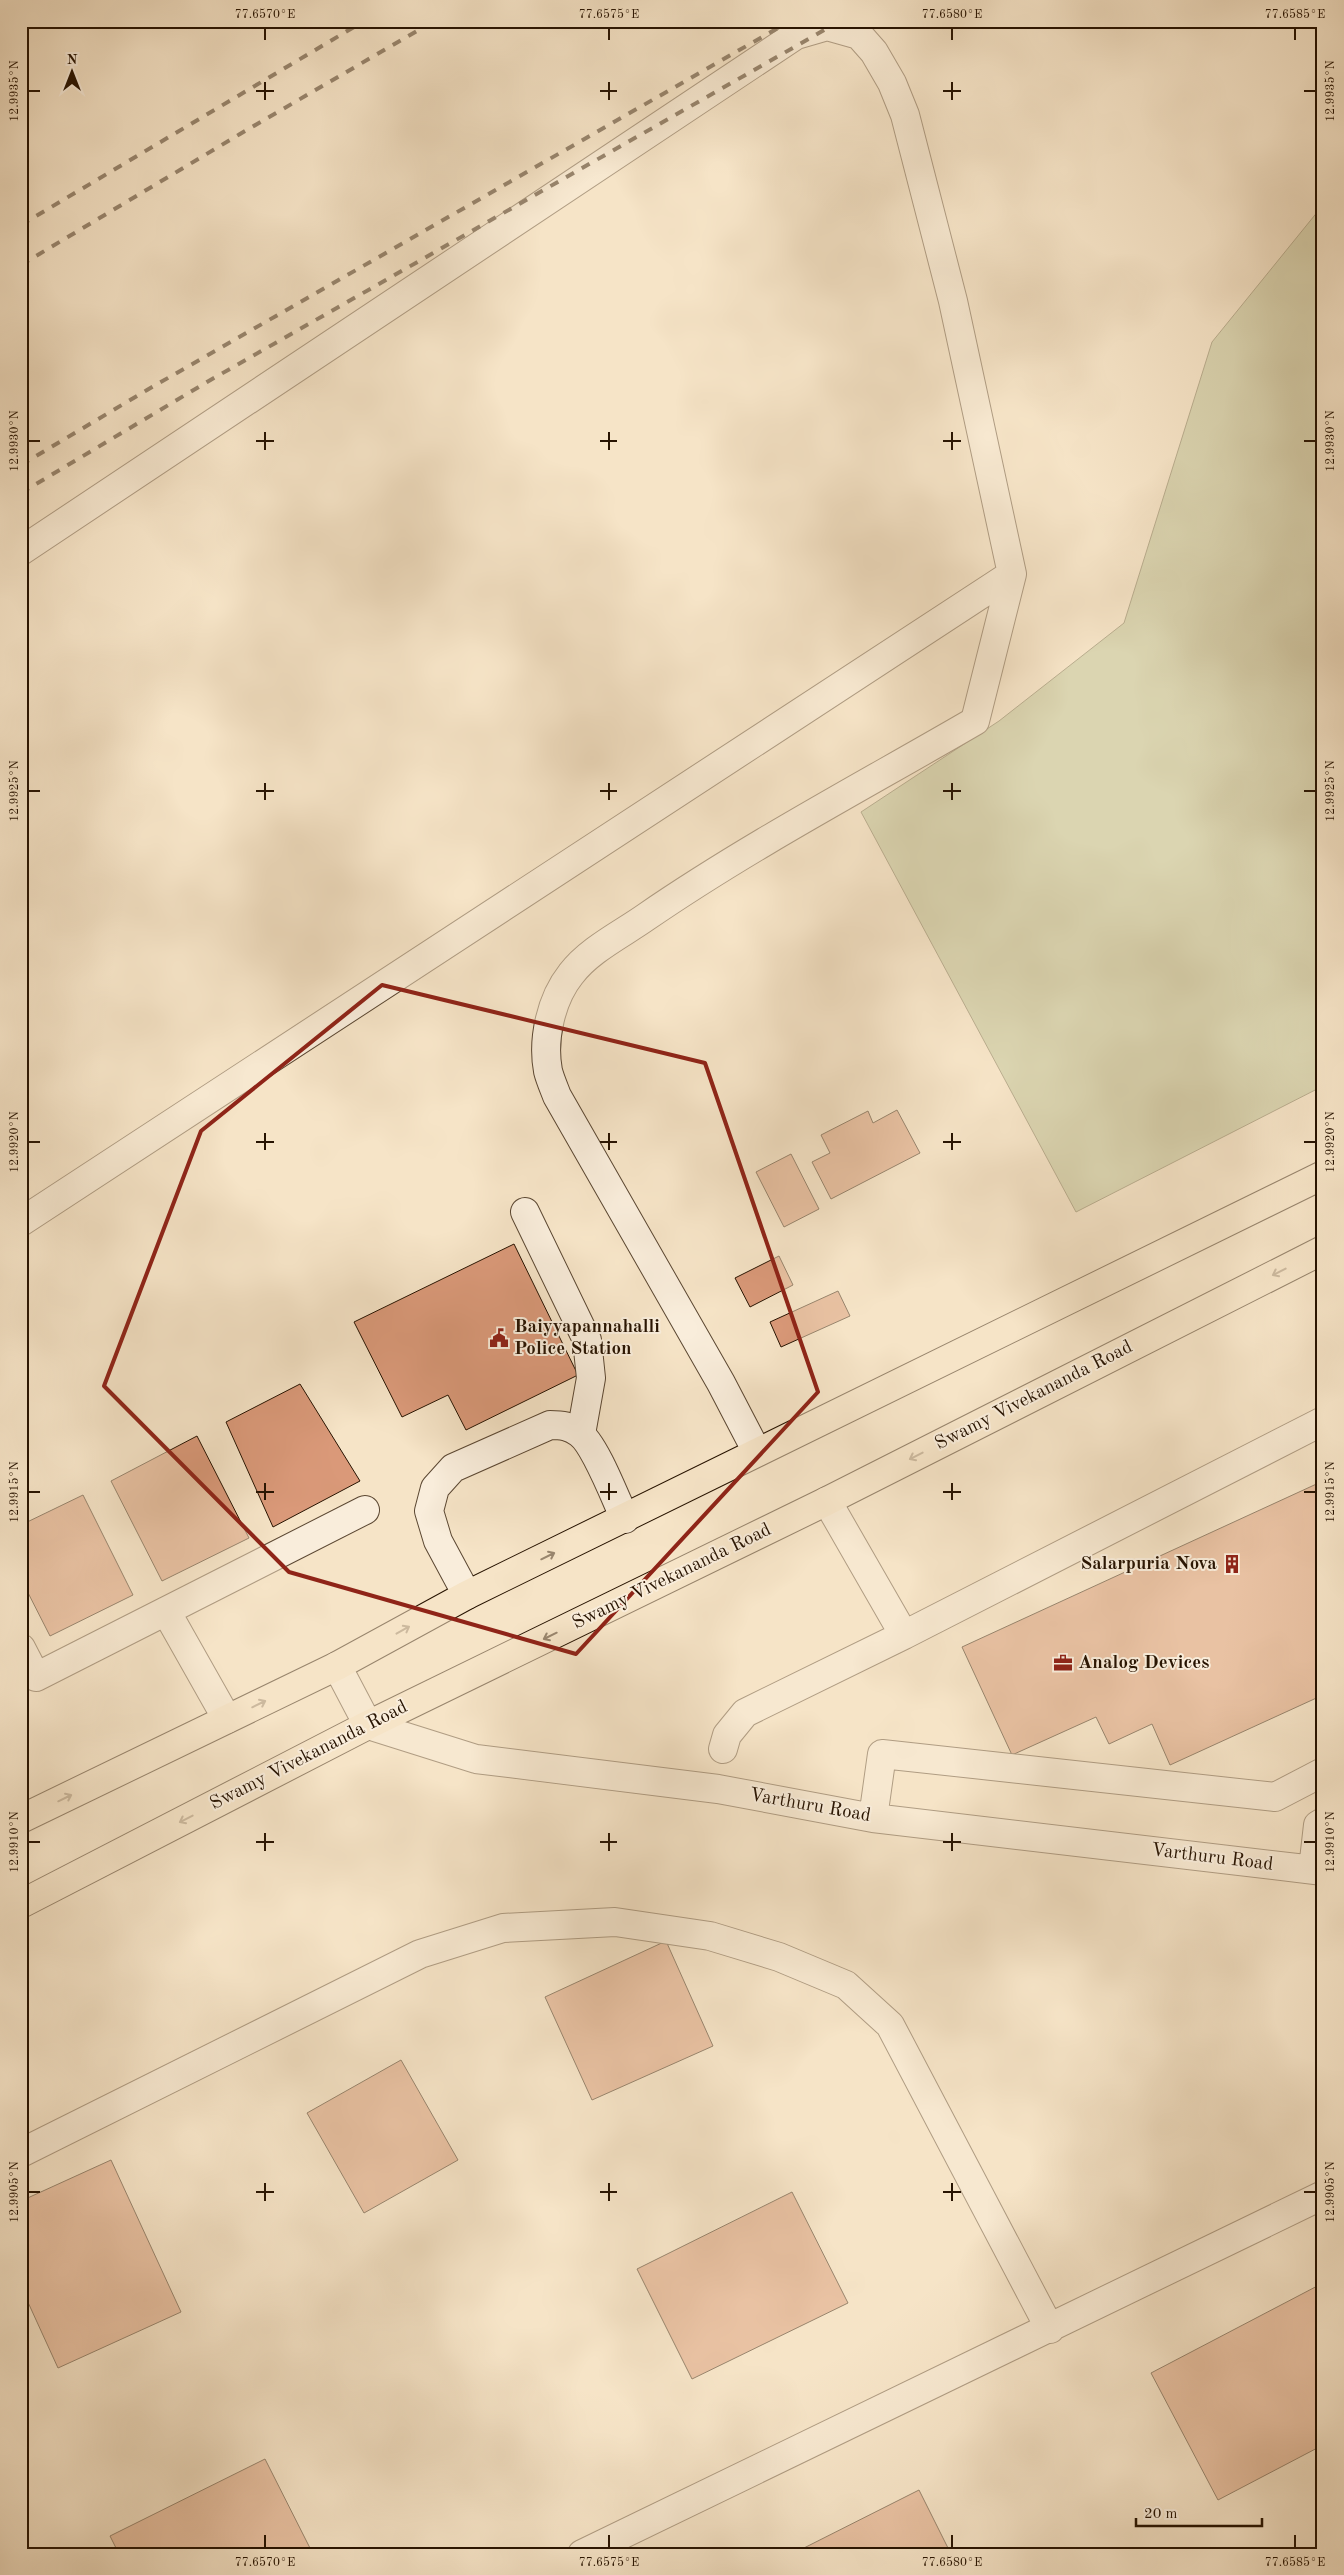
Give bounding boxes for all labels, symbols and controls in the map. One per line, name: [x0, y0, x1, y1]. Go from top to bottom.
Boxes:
text: 77.6570°E: [235, 8, 295, 21]
text: 77.6575°E: [579, 8, 639, 21]
text: 77.6580°E: [922, 8, 982, 21]
text: 77.6585°E: [1265, 8, 1325, 21]
north arrow: [48, 48, 98, 98]
text: N: [67, 53, 78, 67]
text: 12.9935°N: [8, 60, 21, 122]
text: 12.9935°N: [1324, 60, 1337, 122]
text: 12.9930°N: [9, 410, 21, 472]
text: 12.9930°N: [1325, 410, 1337, 472]
text: 12.9925°N: [8, 760, 21, 822]
text: 12.9925°N: [1324, 760, 1337, 822]
text: 12.9920°N: [9, 1111, 21, 1173]
text: 12.9920°N: [1325, 1111, 1337, 1173]
one-way arrow: [1272, 1268, 1287, 1277]
place label: Baiyyapannahalli Police Station: [514, 1318, 660, 1359]
public building icon: Baiyyapannahalli Police Station: [488, 1327, 510, 1349]
street label: Swamy Vivekananda Road: [932, 1338, 1136, 1454]
one-way arrow: [909, 1452, 924, 1461]
text: 12.9915°N: [8, 1461, 21, 1523]
text: 12.9915°N: [1324, 1461, 1337, 1523]
street label: Swamy Vivekananda Road: [570, 1520, 775, 1633]
one-way arrow: [540, 1551, 555, 1561]
building icon: Salarpuria Nova: [1221, 1553, 1243, 1575]
place label: Salarpuria Nova: [1080, 1555, 1217, 1574]
one-way arrow: [395, 1625, 410, 1634]
one-way arrow: [543, 1632, 558, 1641]
office icon: Analog Devices: [1052, 1652, 1074, 1674]
place label: Analog Devices: [1078, 1654, 1209, 1673]
street label: Swamy Vivekananda Road: [207, 1698, 411, 1814]
one-way arrow: [251, 1699, 266, 1709]
street label: Varthuru Road: [748, 1786, 872, 1826]
one-way arrow: [57, 1793, 72, 1802]
text: 12.9910°N: [9, 1811, 21, 1873]
text: 12.9910°N: [1325, 1811, 1337, 1873]
one-way arrow: [179, 1815, 194, 1824]
street label: Varthuru Road: [1150, 1841, 1274, 1875]
text: 12.9905°N: [8, 2161, 21, 2223]
text: 12.9905°N: [1324, 2161, 1337, 2223]
scale bar: [1136, 2495, 1263, 2527]
text: 20 m: [1144, 2507, 1178, 2522]
text: 77.6570°E: [235, 2556, 295, 2569]
text: 77.6575°E: [579, 2556, 639, 2569]
text: 77.6580°E: [922, 2556, 982, 2569]
text: 77.6585°E: [1265, 2556, 1325, 2569]

